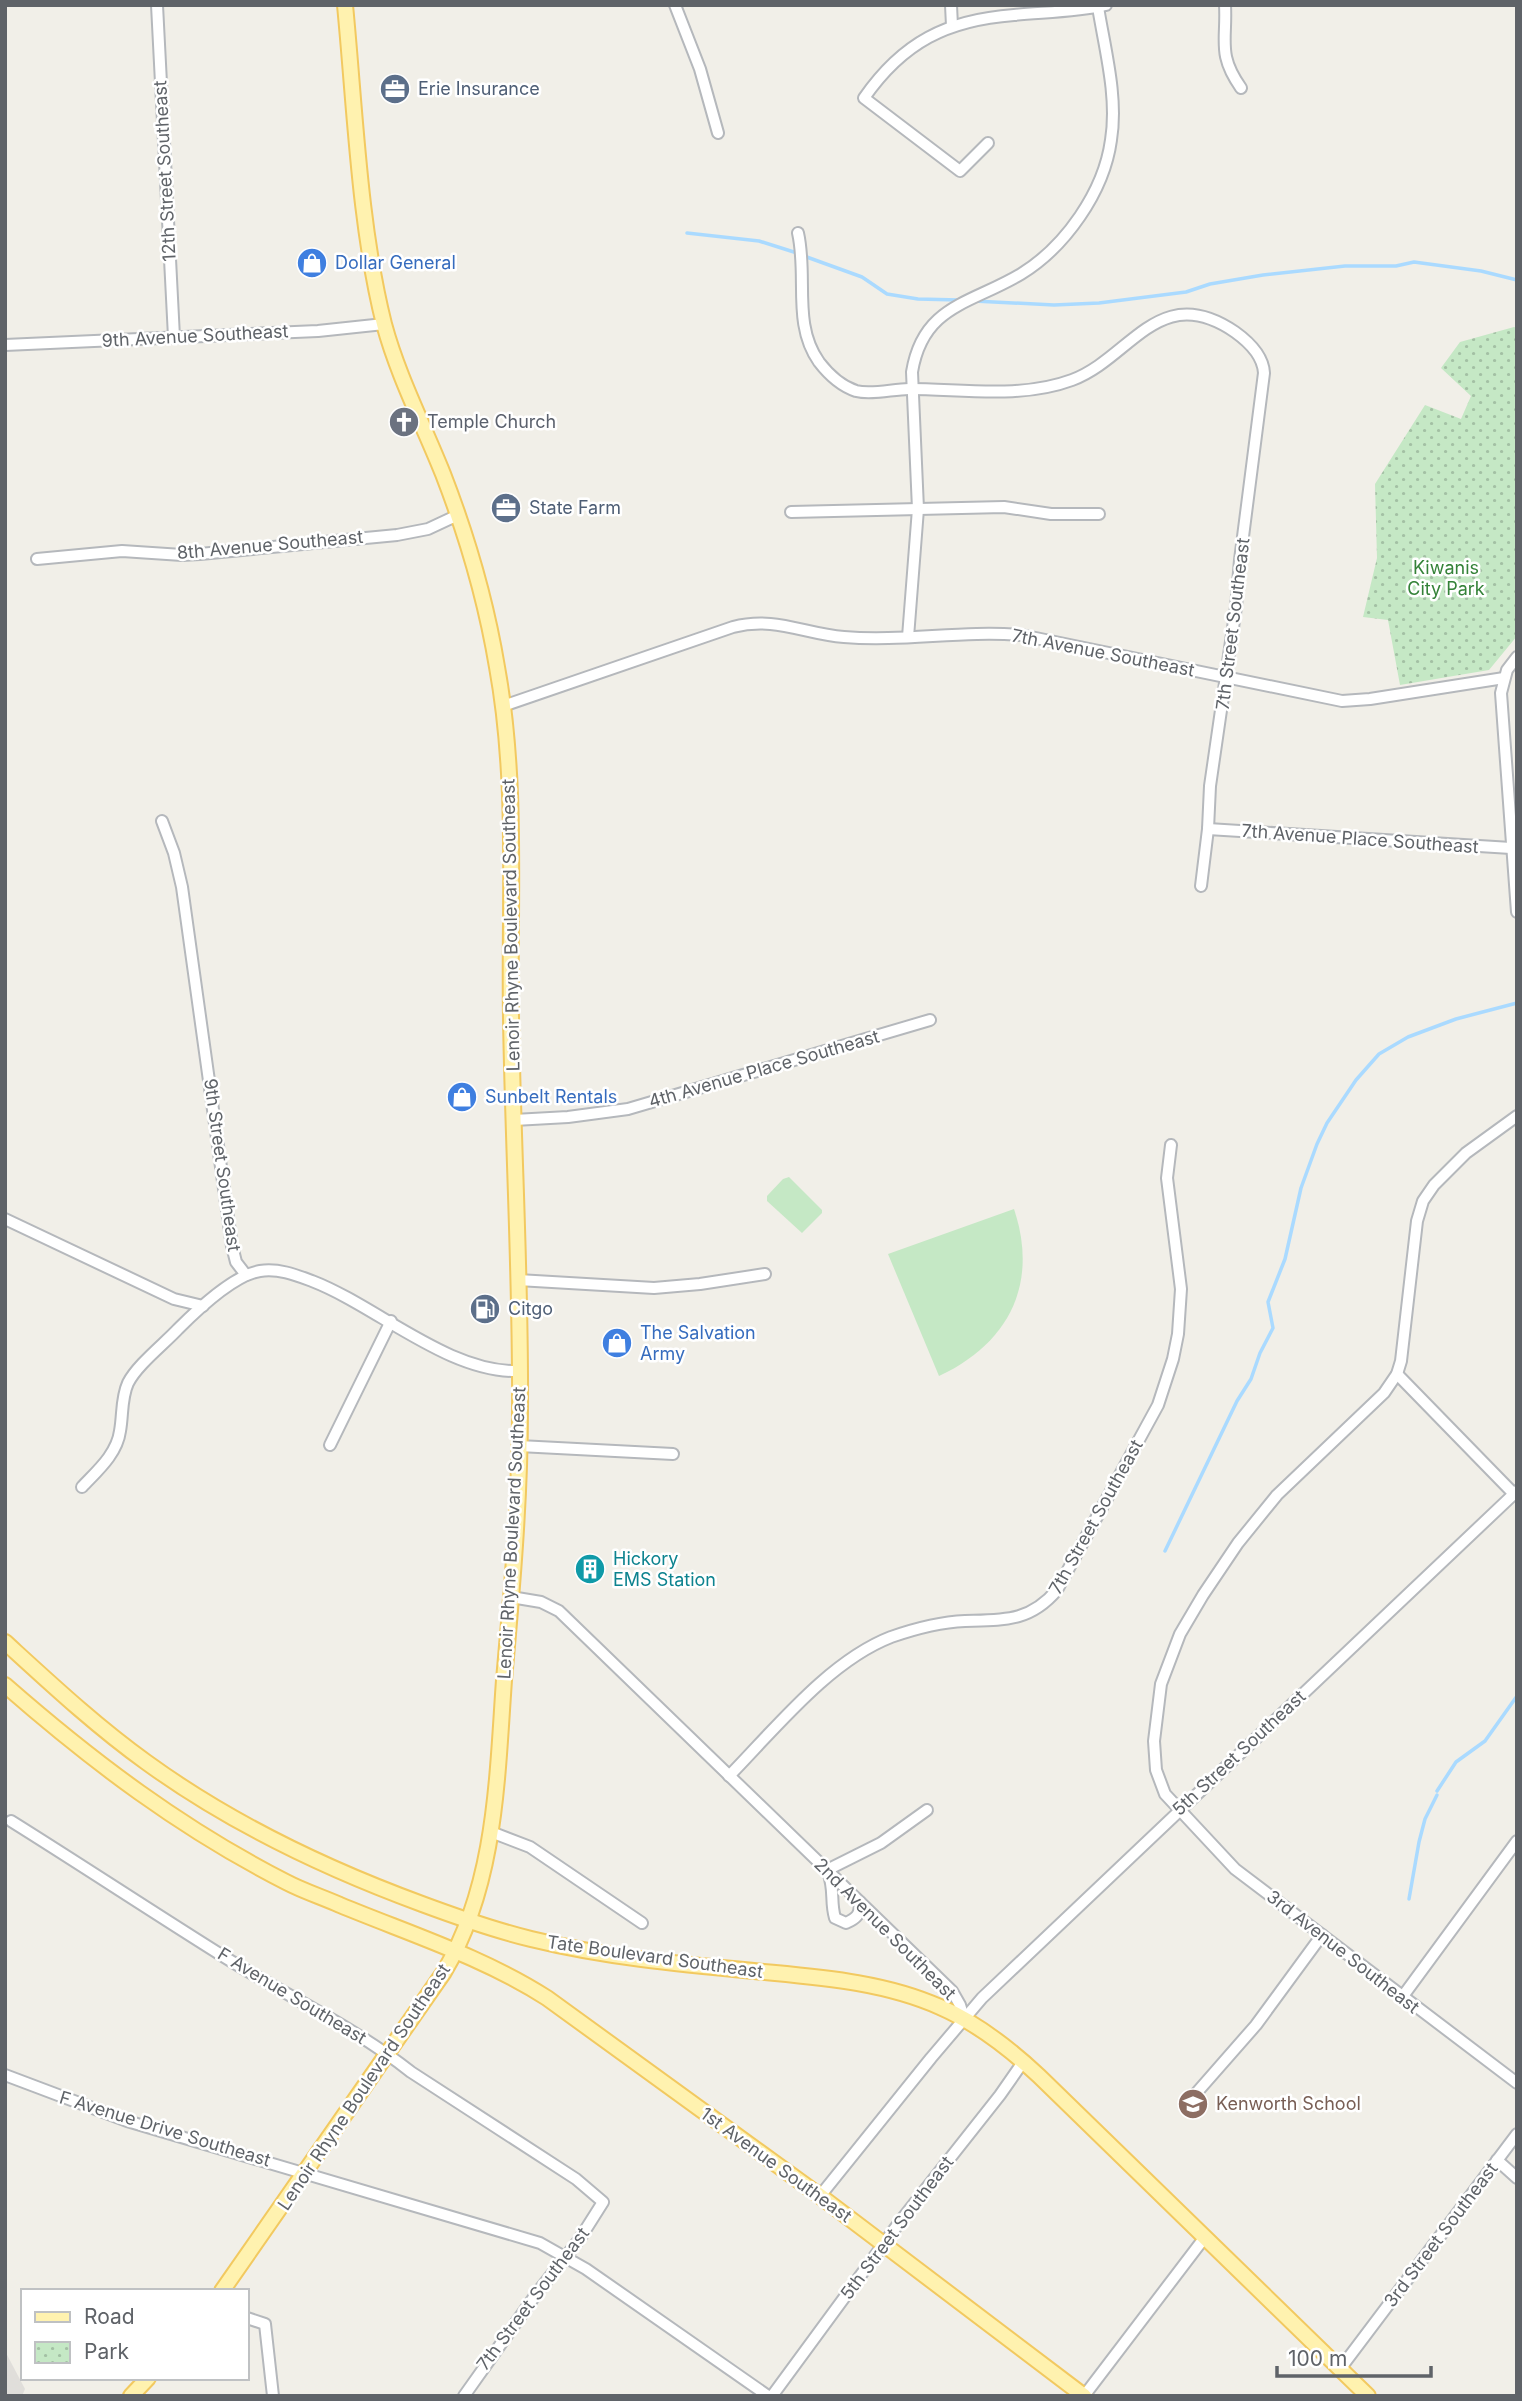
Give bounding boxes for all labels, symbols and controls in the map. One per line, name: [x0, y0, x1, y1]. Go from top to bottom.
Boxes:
office icon: Erie Insurance: [378, 72, 412, 106]
place label: Erie Insurance: [418, 78, 540, 99]
street label: 12th Street Southeast: [149, 80, 180, 262]
shop icon: Dollar General: [295, 246, 329, 280]
place label: Dollar General: [335, 252, 456, 273]
street label: 9th Avenue Southeast: [101, 320, 289, 351]
church icon: Temple Church: [387, 405, 421, 439]
place label: Temple Church: [427, 411, 556, 432]
office icon: State Farm: [489, 491, 523, 525]
place label: State Farm: [529, 497, 621, 518]
street label: 8th Avenue Southeast: [176, 526, 364, 563]
street label: 7th Street Southeast: [1212, 537, 1253, 711]
park label: Kiwanis City Park: [1407, 557, 1485, 599]
street label: 7th Avenue Southeast: [1010, 624, 1196, 681]
street label: Lenoir Rhyne Boulevard Southeast: [497, 778, 524, 1072]
street label: 7th Avenue Place Southeast: [1241, 820, 1479, 857]
street label: 4th Avenue Place Southeast: [646, 1025, 882, 1112]
street label: 9th Street Southeast: [200, 1077, 245, 1253]
shop icon: Sunbelt Rentals: [445, 1080, 479, 1114]
place label: Sunbelt Rentals: [485, 1086, 617, 1107]
fuel station icon: Citgo: [468, 1292, 502, 1326]
place label: Citgo: [508, 1298, 553, 1319]
place label: The Salvation Army: [640, 1322, 756, 1364]
shop icon: The Salvation Army: [600, 1326, 634, 1360]
street label: Lenoir Rhyne Boulevard Southeast: [493, 1386, 530, 1680]
street label: 7th Street Southeast: [1044, 1436, 1147, 1598]
place label: Hickory EMS Station: [613, 1548, 716, 1590]
building icon: Hickory EMS Station: [573, 1552, 607, 1586]
street label: 5th Street Southeast: [1168, 1686, 1310, 1820]
street label: 2nd Avenue Southeast: [810, 1853, 961, 2004]
street label: 3rd Avenue Southeast: [1263, 1886, 1424, 2018]
street label: Tate Boulevard Southeast: [546, 1931, 764, 1982]
street label: F Avenue Southeast: [214, 1943, 370, 2048]
street label: Lenoir Rhyne Boulevard Southeast: [273, 1959, 454, 2214]
street label: F Avenue Drive Southeast: [57, 2086, 273, 2171]
school or university icon: Kenworth School: [1176, 2087, 1210, 2121]
place label: Kenworth School: [1216, 2093, 1361, 2114]
street label: 1st Avenue Southeast: [697, 2103, 856, 2227]
street label: 5th Street Southeast: [836, 2152, 957, 2304]
street label: 3rd Street Southeast: [1379, 2158, 1502, 2311]
street label: 7th Street Southeast: [472, 2223, 593, 2374]
legend: [21, 2289, 248, 2380]
text: Road: [84, 2304, 135, 2329]
scale bar: [1277, 2334, 1431, 2378]
text: Park: [84, 2339, 129, 2364]
text: 100 m: [1288, 2346, 1347, 2371]

